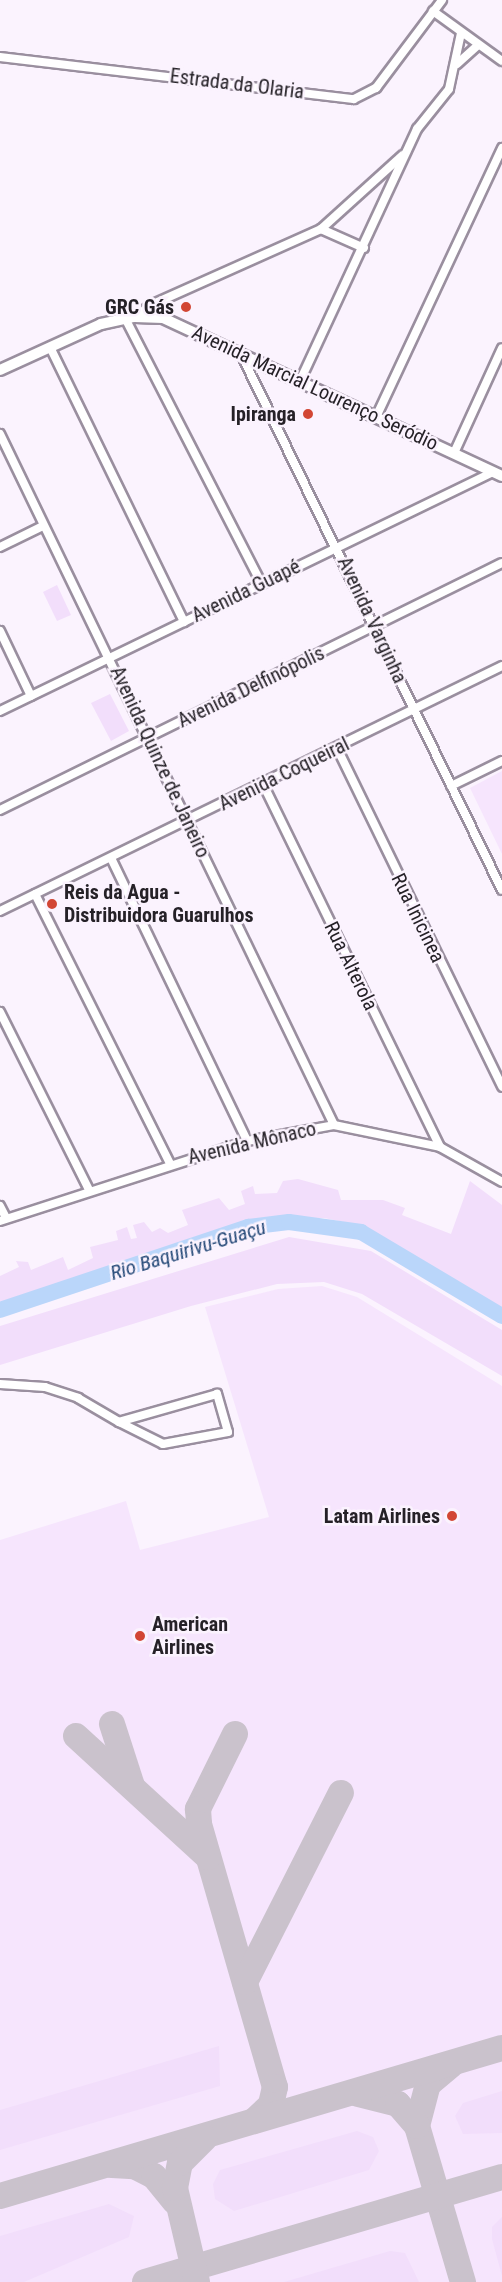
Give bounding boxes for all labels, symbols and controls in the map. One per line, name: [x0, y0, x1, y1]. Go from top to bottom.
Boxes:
street label: Estrada da Olaria: [169, 64, 305, 104]
place label: GRC Gás: [105, 295, 174, 319]
marker: GRC Gás: [179, 300, 193, 314]
street label: Avenida Marcial Lourenço Seródio: [188, 320, 442, 456]
place label: Ipiranga: [231, 402, 296, 426]
marker: Ipiranga: [301, 407, 315, 421]
street label: Avenida Varginha: [332, 553, 412, 687]
street label: Avenida Guapé: [188, 554, 304, 628]
street label: Avenida Delfinópolis: [174, 641, 328, 733]
street label: Avenida Quinze de Janeiro: [105, 662, 215, 862]
street label: Avenida Coqueiral: [215, 732, 353, 816]
street label: Rua Inicinea: [386, 870, 450, 966]
place label: Reis da Agua - Distribuidora Guarulhos: [64, 880, 254, 927]
marker: Reis da Agua - Distribuidora Guarulhos: [45, 897, 59, 911]
street label: Rua Alterola: [319, 918, 383, 1014]
street label: Avenida Mônaco: [186, 1117, 318, 1169]
water label: Rio Baquirivu-Guaçu: [107, 1214, 269, 1286]
place label: Latam Airlines: [324, 1504, 440, 1528]
marker: Latam Airlines: [445, 1509, 459, 1523]
place label: American Airlines: [152, 1612, 228, 1659]
marker: American Airlines: [133, 1629, 147, 1643]

